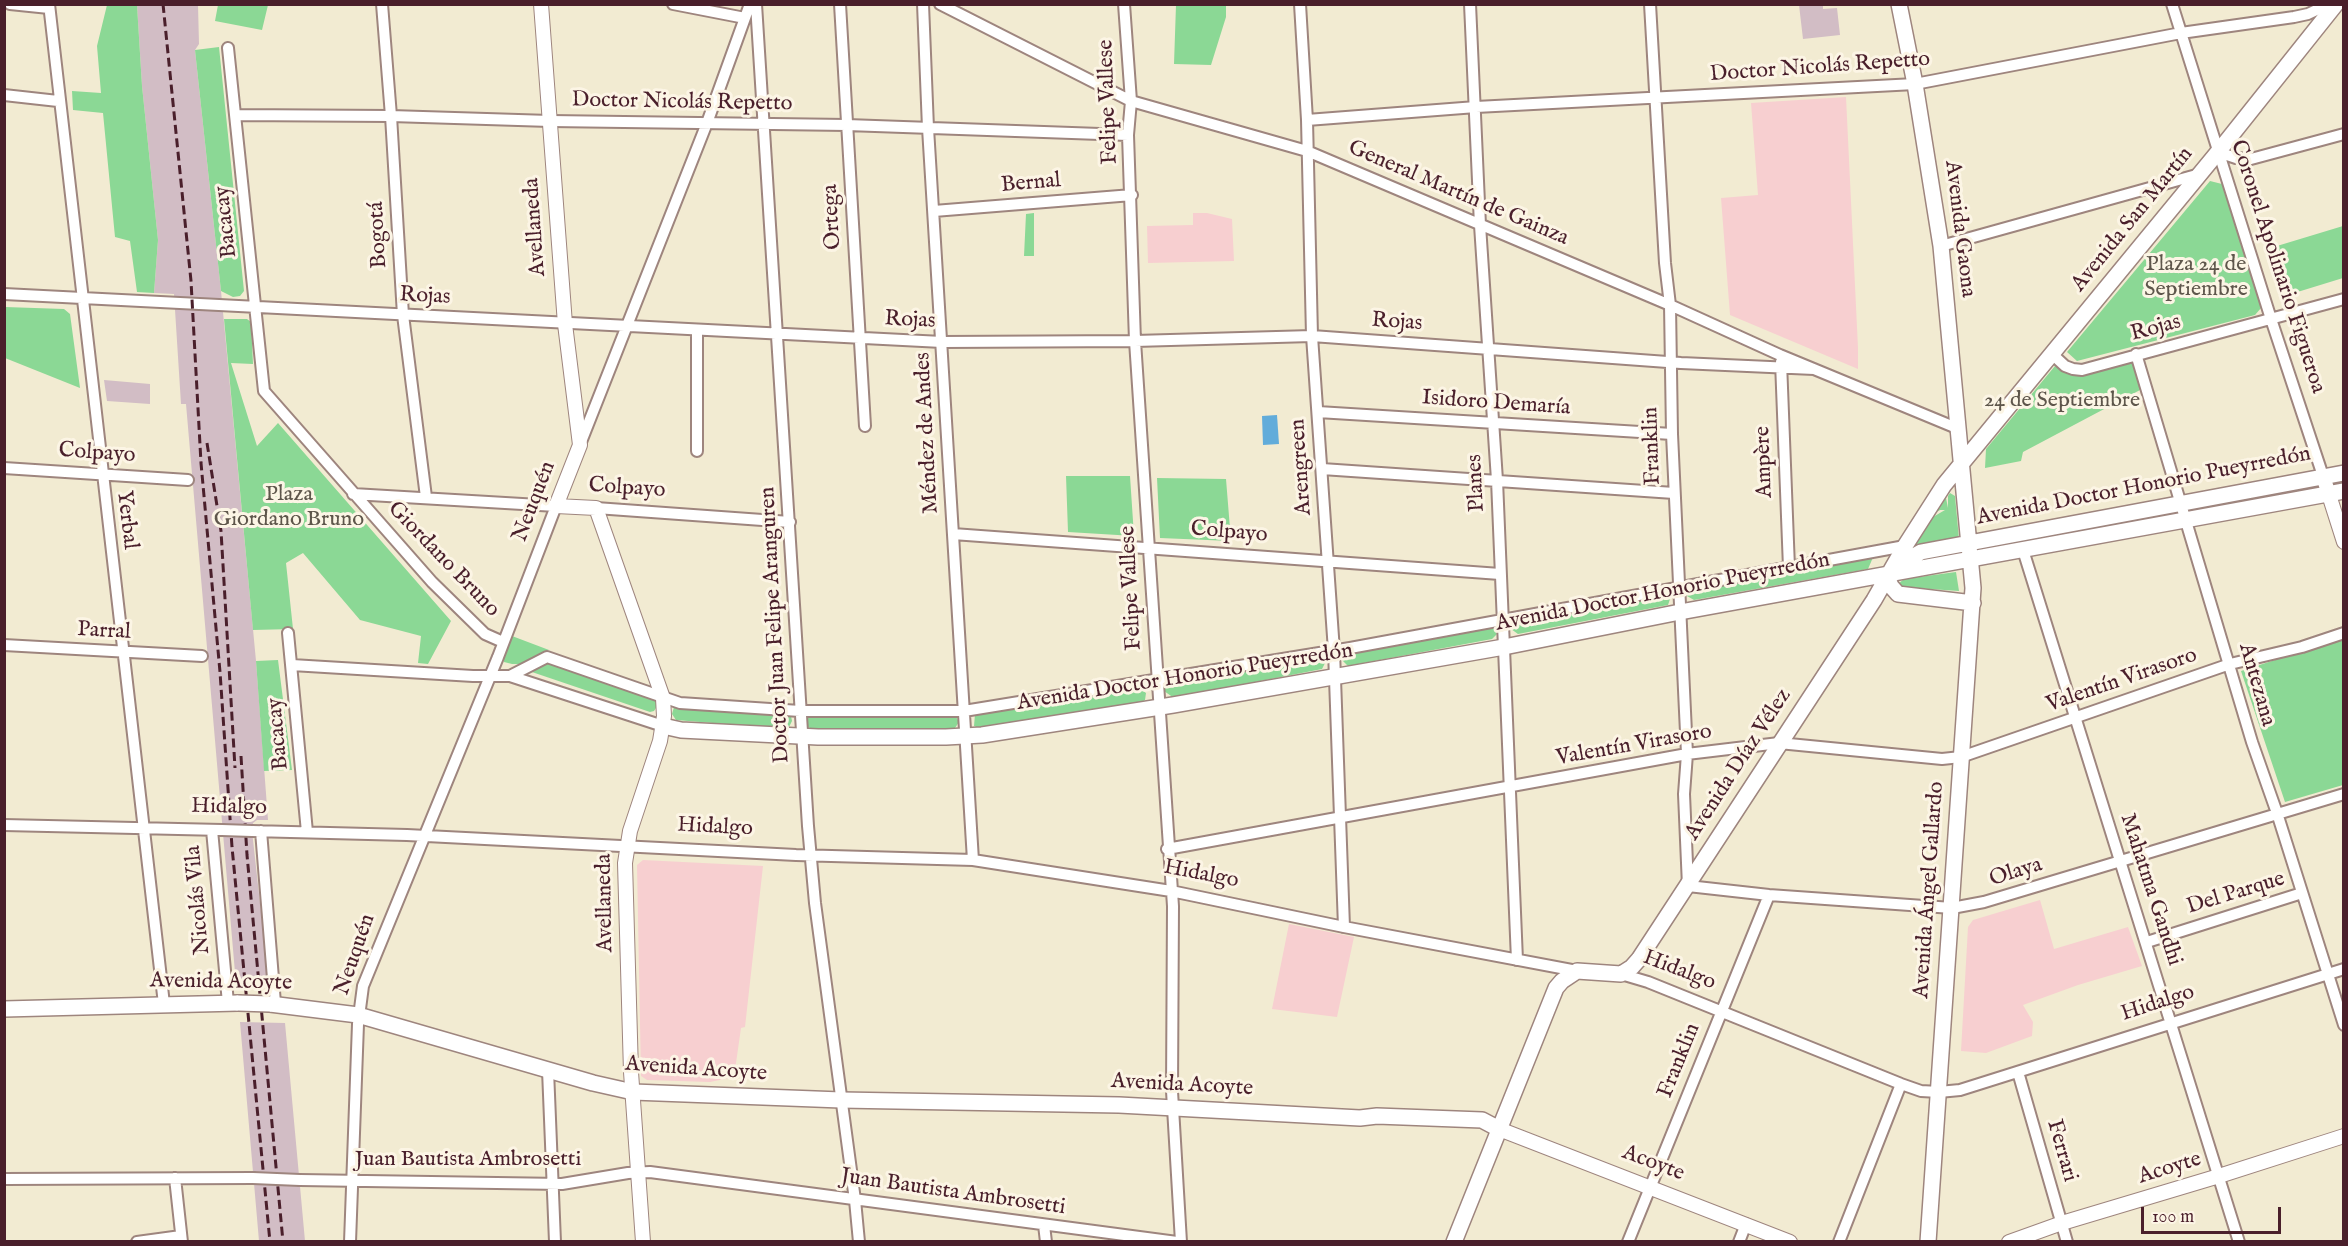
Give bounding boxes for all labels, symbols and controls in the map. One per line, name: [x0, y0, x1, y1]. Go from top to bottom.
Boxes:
street label: Felipe Vallese: [1094, 39, 1124, 165]
street label: Doctor Nicolás Repetto: [1709, 47, 1931, 89]
street label: Doctor Nicolás Repetto: [571, 88, 793, 118]
street label: General Martín de Gainza: [1344, 136, 1572, 252]
street label: Coronel Apolinario Figueroa: [2224, 137, 2330, 397]
street label: Avenida San Martín: [2067, 142, 2199, 298]
street label: Avenida Gaona: [1938, 159, 1980, 299]
street label: Bernal: [1000, 168, 1062, 200]
street label: Avellaneda: [519, 177, 553, 277]
street label: Ortega: [818, 184, 848, 250]
street label: Bacacay: [210, 185, 244, 259]
street label: Bogotá: [364, 201, 394, 269]
park label: Plaza 24 de Septiembre: [2144, 252, 2248, 304]
street label: Rojas: [399, 282, 451, 312]
street label: Rojas: [884, 306, 936, 336]
street label: Rojas: [1371, 308, 1423, 338]
street label: Rojas: [2128, 310, 2184, 348]
street label: Méndez de Andes: [911, 351, 945, 515]
street label: Isidoro Demaría: [1421, 386, 1571, 422]
park label: 24 de Septiembre: [1984, 388, 2140, 414]
street label: Franklin: [1638, 406, 1668, 486]
street label: Arengreen: [1285, 418, 1319, 516]
street label: Ampère: [1751, 426, 1779, 498]
street label: Colpayo: [58, 438, 136, 470]
street label: Avenida Doctor Honorio Pueyrredón: [1975, 442, 2313, 532]
street label: Planes: [1462, 453, 1492, 513]
street label: Neuquén: [508, 458, 562, 546]
street label: Colpayo: [588, 473, 666, 505]
park label: Plaza Giordano Bruno: [214, 482, 364, 534]
street label: Doctor Juan Felipe Aranguren: [756, 486, 796, 764]
street label: Yerbal: [109, 489, 143, 551]
street label: Giordano Bruno: [381, 497, 505, 623]
street label: Colpayo: [1189, 516, 1269, 550]
street label: Felipe Vallese: [1116, 525, 1148, 651]
street label: Avenida Doctor Honorio Pueyrredón: [1494, 548, 1832, 638]
street label: Parral: [76, 617, 132, 647]
street label: Avenida Doctor Honorio Pueyrredón: [1015, 638, 1355, 718]
street label: Antezana: [2232, 640, 2280, 730]
street label: Valentín Virasoro: [2043, 643, 2201, 719]
street label: Avenida Díaz Vélez: [1680, 684, 1798, 846]
street label: Bacacay: [263, 697, 295, 771]
street label: Valentín Virasoro: [1554, 719, 1714, 773]
street label: Avenida Ángel Gallardo: [1909, 781, 1951, 999]
street label: Hidalgo: [191, 794, 267, 822]
street label: Mahatma Gandhi: [2113, 811, 2187, 969]
street label: Hidalgo: [677, 813, 753, 843]
street label: Nicolás Vila: [181, 844, 217, 956]
street label: Avellaneda: [592, 853, 620, 953]
street label: Olaya: [1986, 853, 2046, 893]
street label: Hidalgo: [1161, 855, 1241, 895]
street label: Del Parque: [2184, 867, 2288, 921]
street label: Neuquén: [330, 911, 382, 999]
street label: Hidalgo: [1639, 945, 1719, 997]
street label: Avenida Acoyte: [150, 969, 292, 997]
street label: Hidalgo: [2118, 980, 2198, 1028]
street label: Franklin: [1653, 1020, 1707, 1102]
street label: Avenida Acoyte: [624, 1052, 768, 1088]
street label: Avenida Acoyte: [1110, 1069, 1254, 1103]
street label: Ferrari: [2040, 1117, 2082, 1185]
street label: Acoyte: [1618, 1140, 1688, 1188]
street label: Juan Bautista Ambrosetti: [355, 1147, 581, 1173]
street label: Acoyte: [2135, 1147, 2205, 1191]
street label: Juan Bautista Ambrosetti: [839, 1164, 1067, 1222]
scale bar: [2144, 1195, 2284, 1233]
text: 100 m: [2152, 1206, 2194, 1229]

